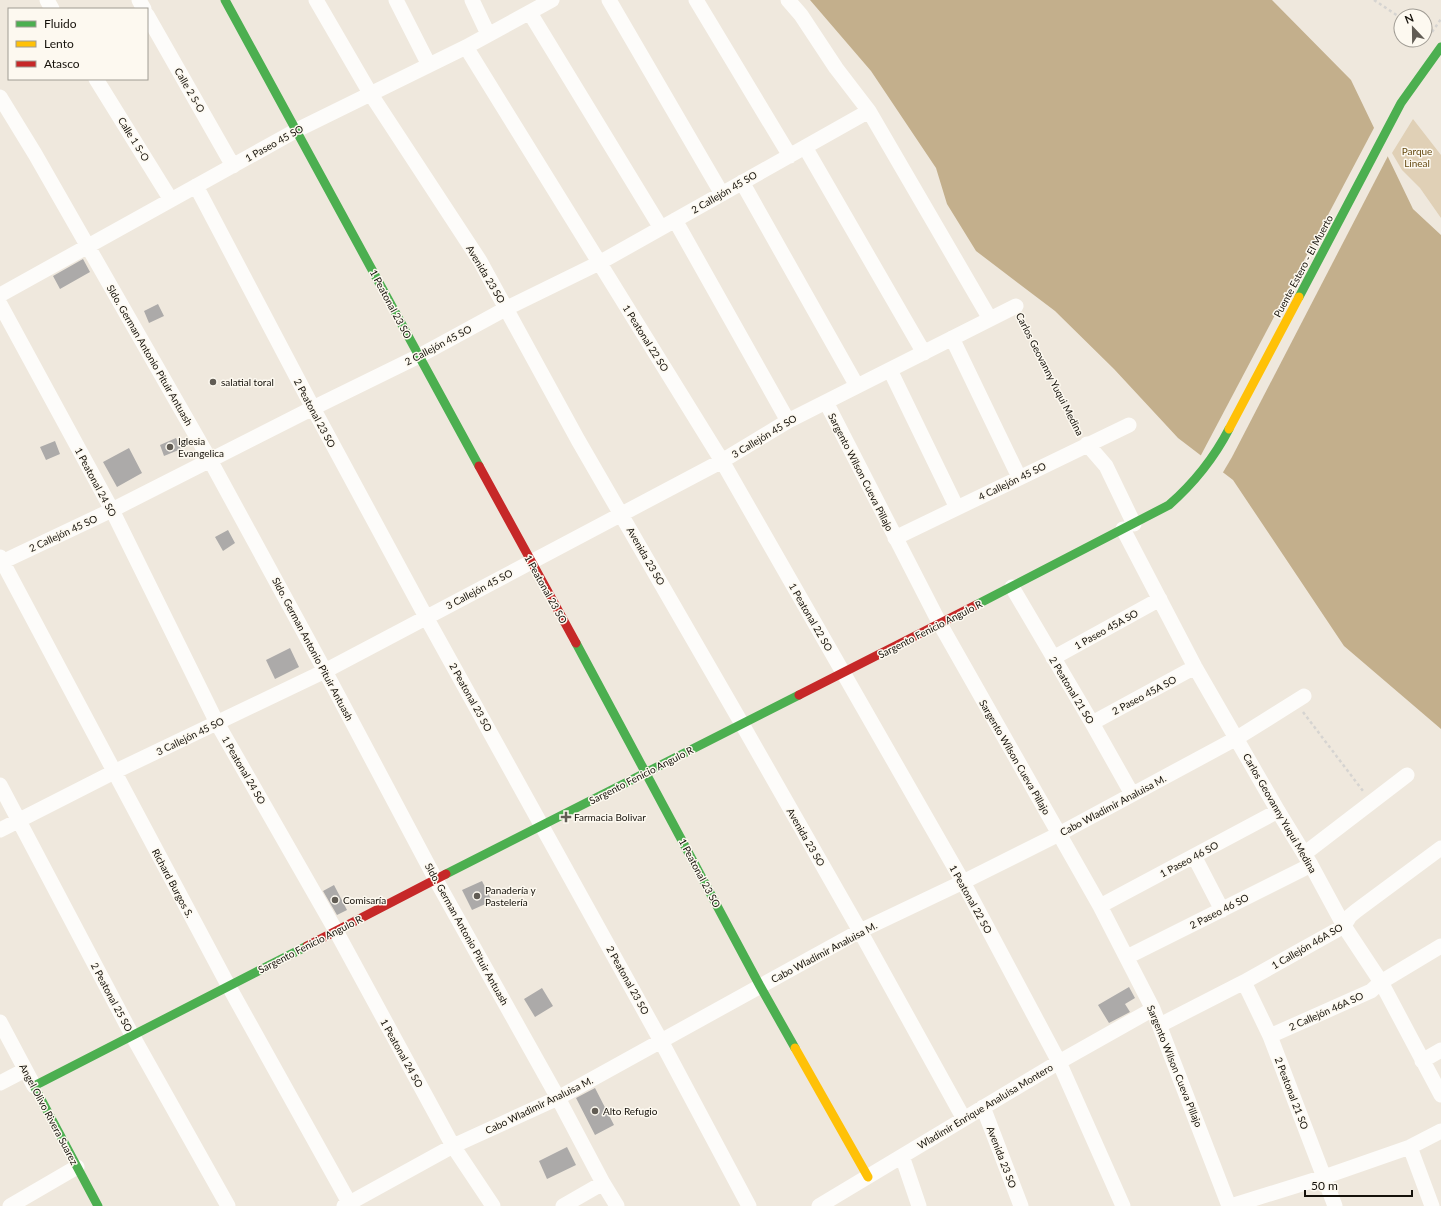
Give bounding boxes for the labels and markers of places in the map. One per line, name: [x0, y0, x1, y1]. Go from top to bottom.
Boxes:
place label: salatial toral: [221, 376, 274, 388]
marker: salatial toral: [208, 377, 218, 387]
place label: Iglesia Evangelica: [178, 435, 224, 459]
marker: Iglesia Evangelica: [165, 442, 175, 452]
place label: Farmacia Bolivar: [574, 811, 646, 823]
marker: Farmacia Bolivar: [561, 812, 571, 822]
place label: Panadería y Pastelería: [485, 884, 537, 908]
marker: Panadería y Pastelería: [472, 891, 482, 901]
place label: Comisaría: [343, 894, 386, 906]
marker: Comisaría: [330, 895, 340, 905]
place label: Alto Refugio: [603, 1105, 658, 1117]
marker: Alto Refugio: [590, 1106, 600, 1116]

